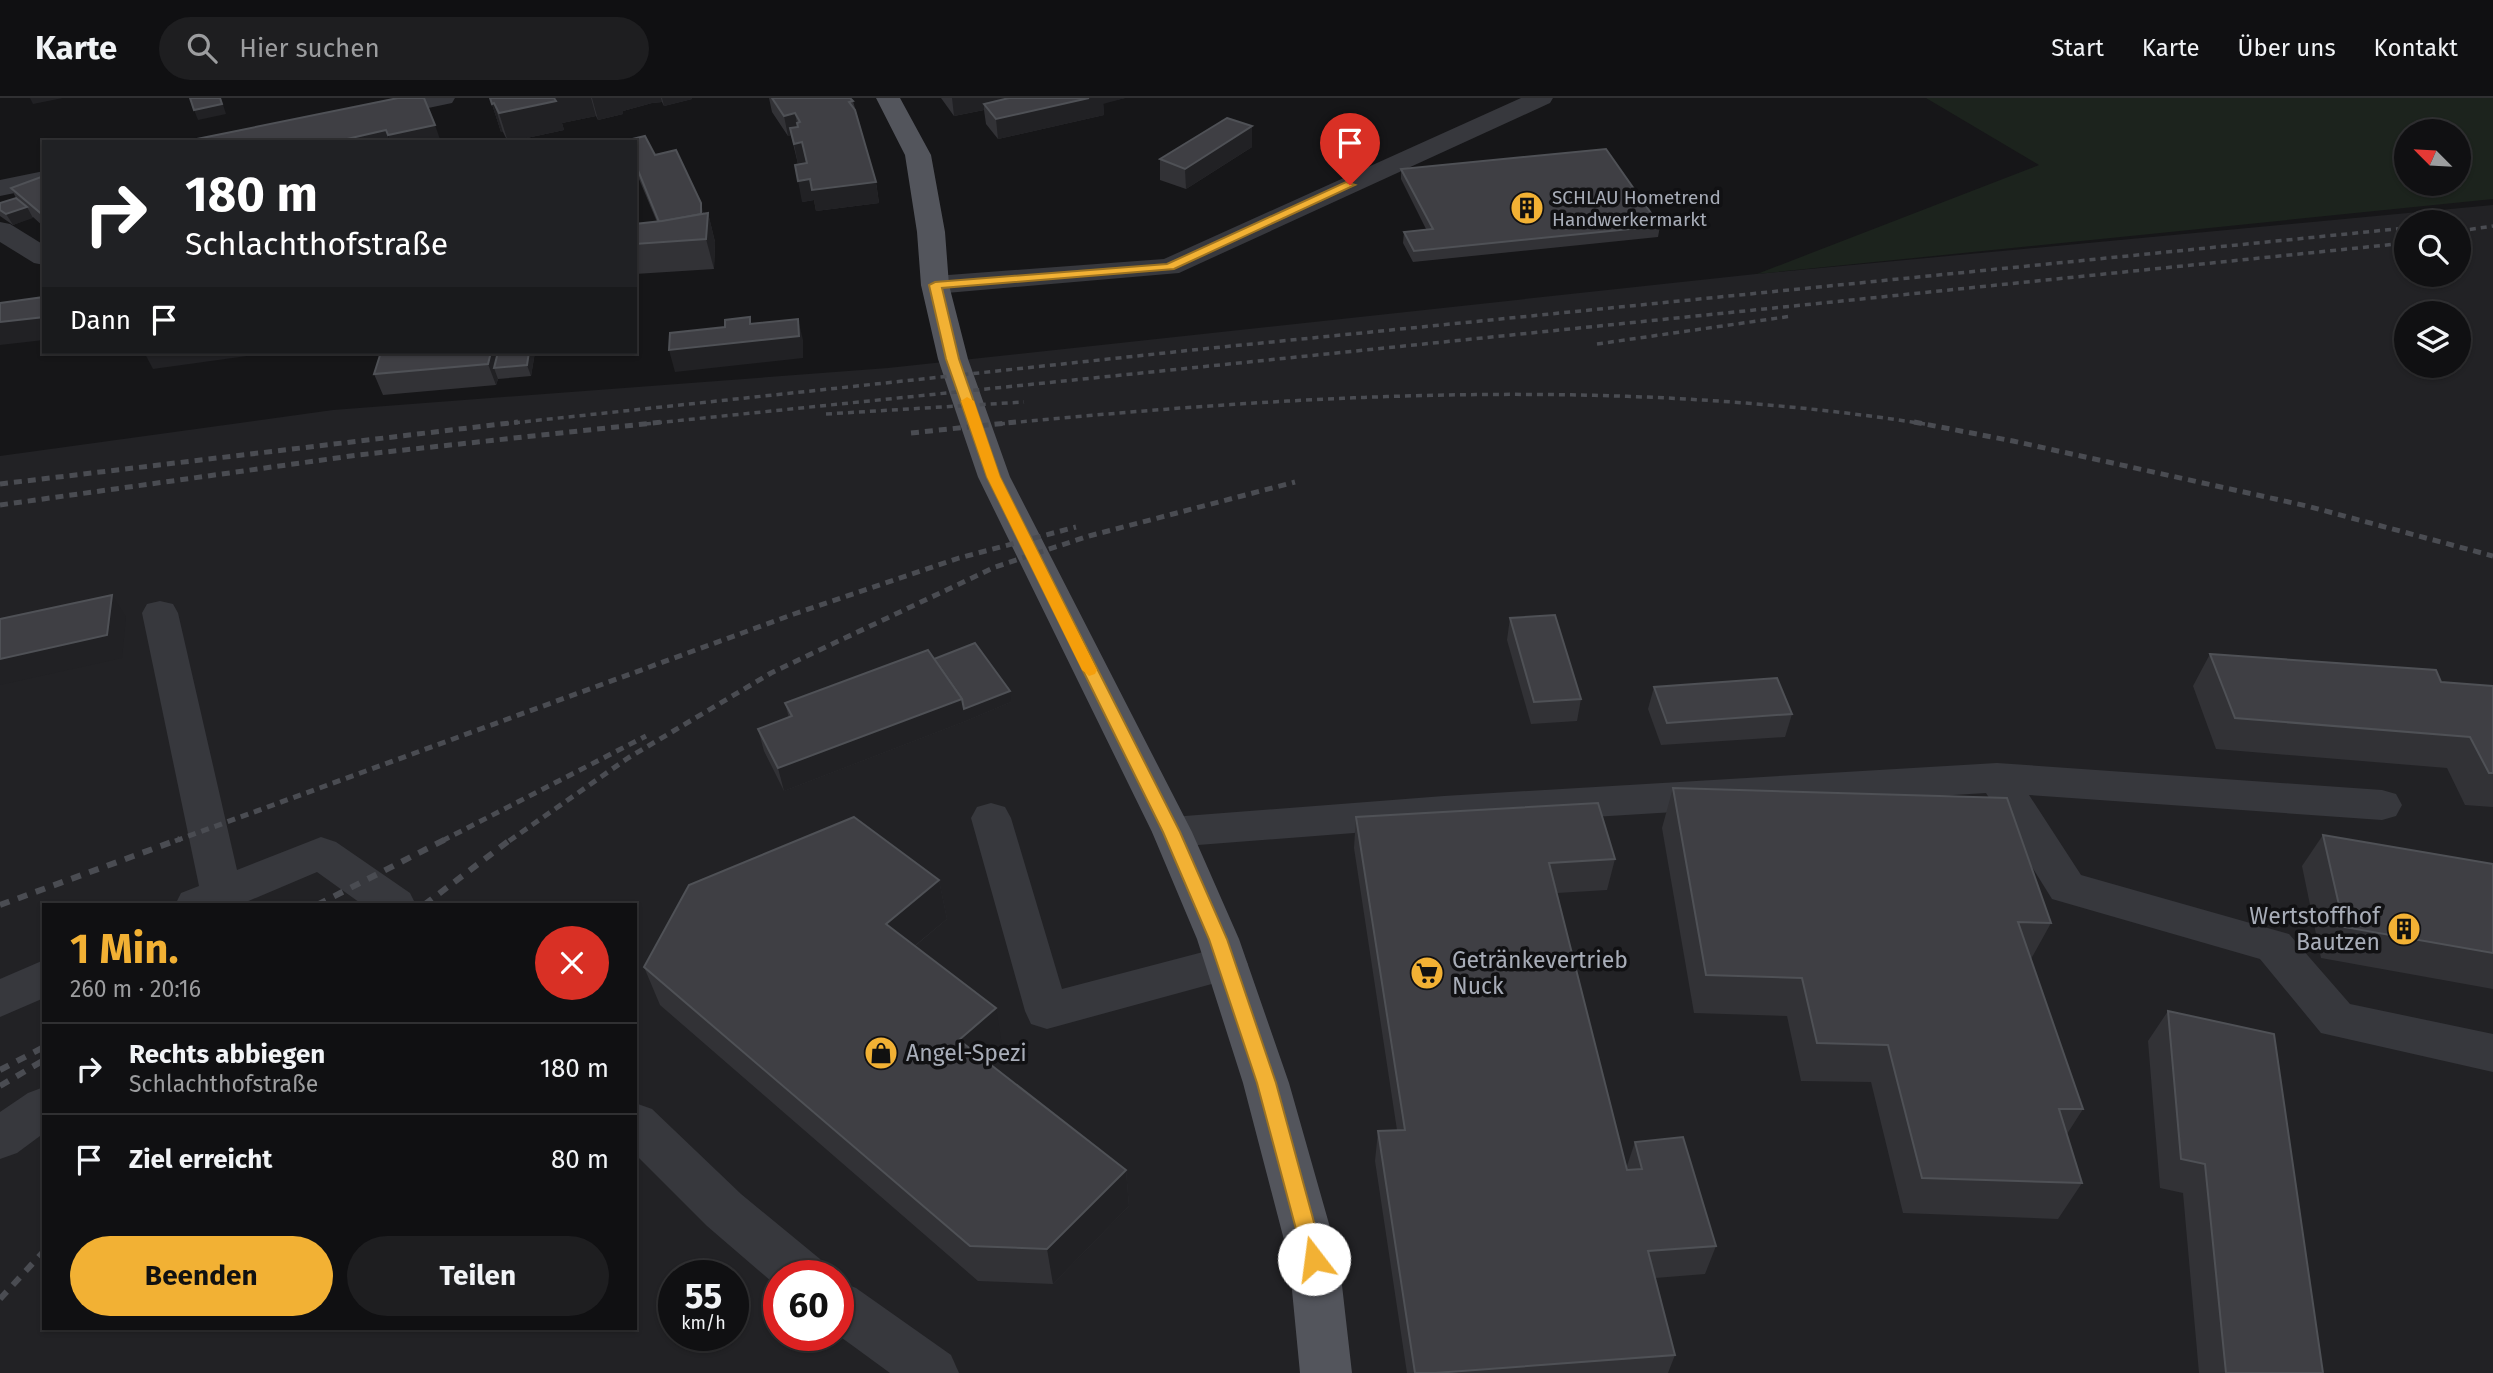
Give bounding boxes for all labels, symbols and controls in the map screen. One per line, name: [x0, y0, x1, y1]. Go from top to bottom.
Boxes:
search box: [159, 17, 649, 80]
text: Karte: [35, 28, 117, 68]
icon: search: [183, 29, 221, 67]
text: Hier suchen: [239, 33, 380, 64]
text: Start: [2051, 34, 2104, 62]
text: Karte: [2142, 34, 2200, 62]
text: Über uns: [2238, 34, 2336, 62]
text: Kontakt: [2374, 34, 2458, 62]
pin: [1320, 113, 1380, 185]
north arrow: [2394, 119, 2471, 196]
map controls: [2394, 119, 2471, 378]
icon: arrive: [1331, 124, 1369, 162]
text: 180 m: [185, 165, 318, 224]
icon: right: [70, 168, 161, 259]
place label: SCHLAU Hometrend Handwerkermarkt: [1552, 186, 1721, 231]
building icon: SCHLAU Hometrend Handwerkermarkt: [1508, 189, 1546, 227]
button: search: [2394, 210, 2471, 287]
text: Schlachthofstraße: [185, 225, 448, 263]
icon: arrive: [145, 301, 183, 339]
button: layers: [2394, 301, 2471, 378]
text: Dann: [70, 305, 131, 336]
place label: Wertstoffhof Bautzen: [2249, 902, 2382, 956]
building icon: Wertstoffhof Bautzen: [2385, 910, 2423, 948]
text: 1 Min.: [70, 924, 179, 974]
button: close: [535, 926, 609, 1000]
place label: Getränkevertrieb Nuck: [1452, 946, 1628, 1000]
supermarket icon: Getränkevertrieb Nuck: [1408, 954, 1446, 992]
text: 260 m · 20:16: [70, 975, 201, 1003]
shop icon: Angel-Spezi: [862, 1034, 900, 1072]
text: Rechts abbiegen: [129, 1039, 325, 1070]
place label: Angel-Spezi: [906, 1039, 1027, 1067]
icon: right: [70, 1050, 108, 1088]
text: 180 m: [540, 1053, 609, 1084]
text: Schlachthofstraße: [129, 1070, 318, 1098]
icon: arrive: [70, 1141, 108, 1179]
text: Ziel erreicht: [129, 1144, 272, 1175]
text: 80 m: [551, 1144, 609, 1175]
position arrow: [1277, 1222, 1351, 1296]
button: Beenden: [70, 1236, 333, 1316]
button: Teilen: [347, 1236, 609, 1316]
speed limit sign: 60: [763, 1260, 854, 1351]
text: 55: [685, 1275, 722, 1317]
text: km/h: [681, 1312, 726, 1334]

